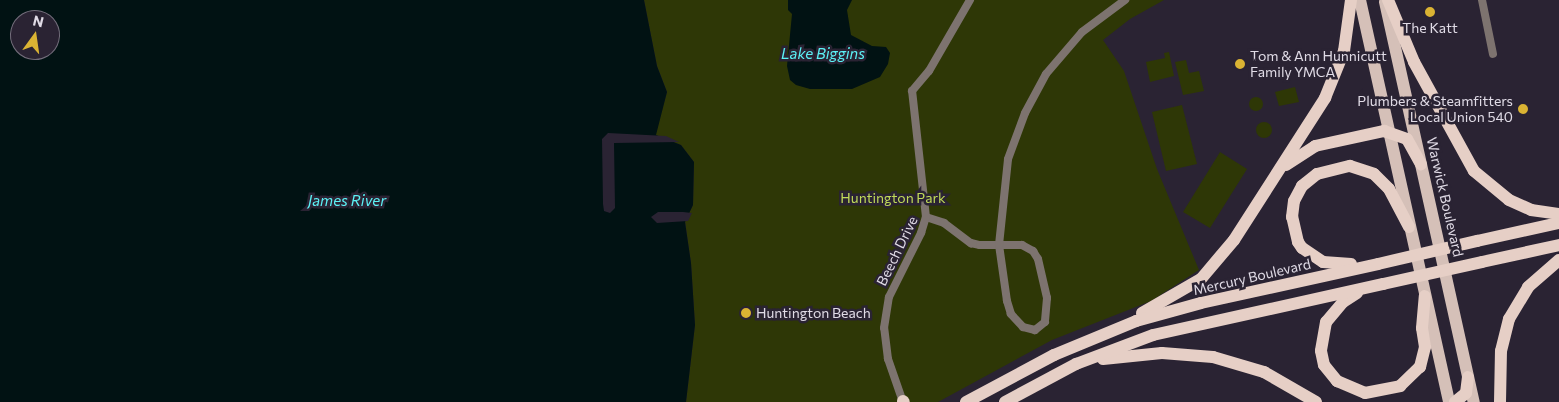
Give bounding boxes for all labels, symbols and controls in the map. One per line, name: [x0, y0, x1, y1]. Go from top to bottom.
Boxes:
marker: The Katt: [1424, 6, 1436, 18]
north arrow: [10, 10, 60, 60]
text: N: [31, 11, 46, 30]
place label: The Katt: [1402, 20, 1458, 36]
water label: Lake Biggins: [781, 45, 865, 63]
place label: Tom & Ann Hunnicutt Family YMCA: [1250, 48, 1387, 80]
marker: Tom & Ann Hunnicutt Family YMCA: [1234, 58, 1246, 70]
place label: Plumbers & Steamfitters Local Union 540: [1357, 93, 1513, 125]
marker: Plumbers & Steamfitters Local Union 540: [1517, 103, 1529, 115]
street label: Warwick Boulevard: [1423, 136, 1467, 258]
park label: Huntington Park: [840, 190, 946, 206]
water label: James River: [308, 192, 386, 210]
street label: Beech Drive: [873, 213, 921, 289]
street label: Mercury Boulevard: [1192, 255, 1312, 299]
place label: Huntington Beach: [756, 305, 871, 321]
marker: Huntington Beach: [740, 307, 752, 319]

